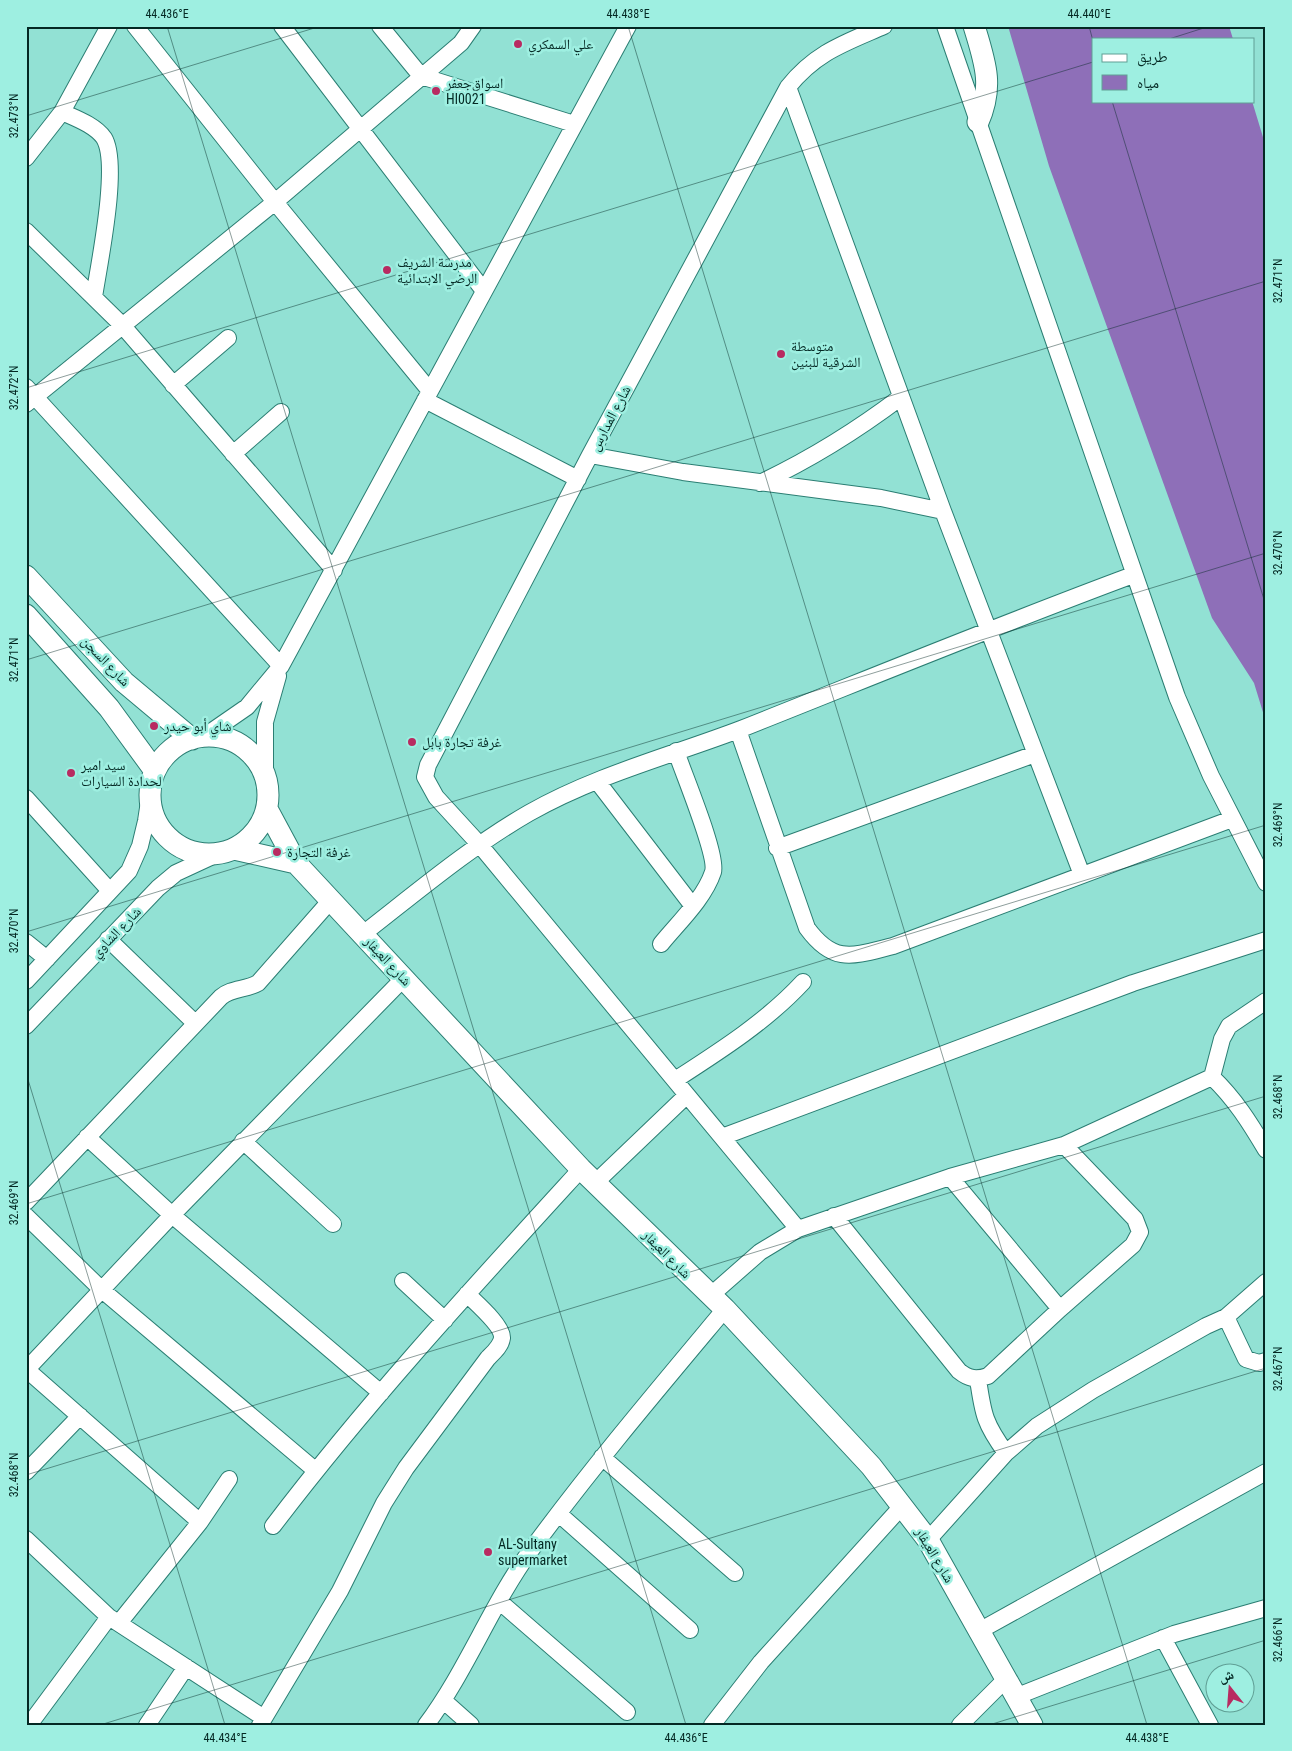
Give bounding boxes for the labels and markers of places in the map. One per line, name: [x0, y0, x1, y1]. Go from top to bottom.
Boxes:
place label: علي السمكري: [528, 36, 593, 56]
marker: علي السمكري: [512, 38, 524, 50]
place label: اسواق‌جعفر Hl0021: [445, 75, 503, 107]
marker: اسواق‌جعفر Hl0021: [430, 85, 442, 97]
place label: مدرسة الشريف الرضي الابتدائية: [397, 254, 477, 290]
marker: مدرسة الشريف الرضي الابتدائية: [381, 264, 393, 276]
place label: متوسطة الشرقية للبنين: [791, 338, 861, 371]
marker: متوسطة الشرقية للبنين: [775, 348, 787, 360]
place label: شاي أبو حيدر: [163, 718, 232, 738]
marker: شاي أبو حيدر: [148, 720, 160, 732]
place label: غرفة تجارة بابل: [422, 734, 502, 751]
marker: غرفة تجارة بابل: [406, 736, 418, 748]
place label: سيد امير لحدادة السيارات: [80, 757, 162, 790]
marker: سيد امير لحدادة السيارات: [65, 767, 77, 779]
place label: غرفة التجارة: [287, 844, 350, 861]
marker: غرفة التجارة: [271, 846, 283, 858]
place label: AL-Sultany supermarket: [498, 1536, 567, 1568]
marker: AL-Sultany supermarket: [482, 1546, 494, 1558]

